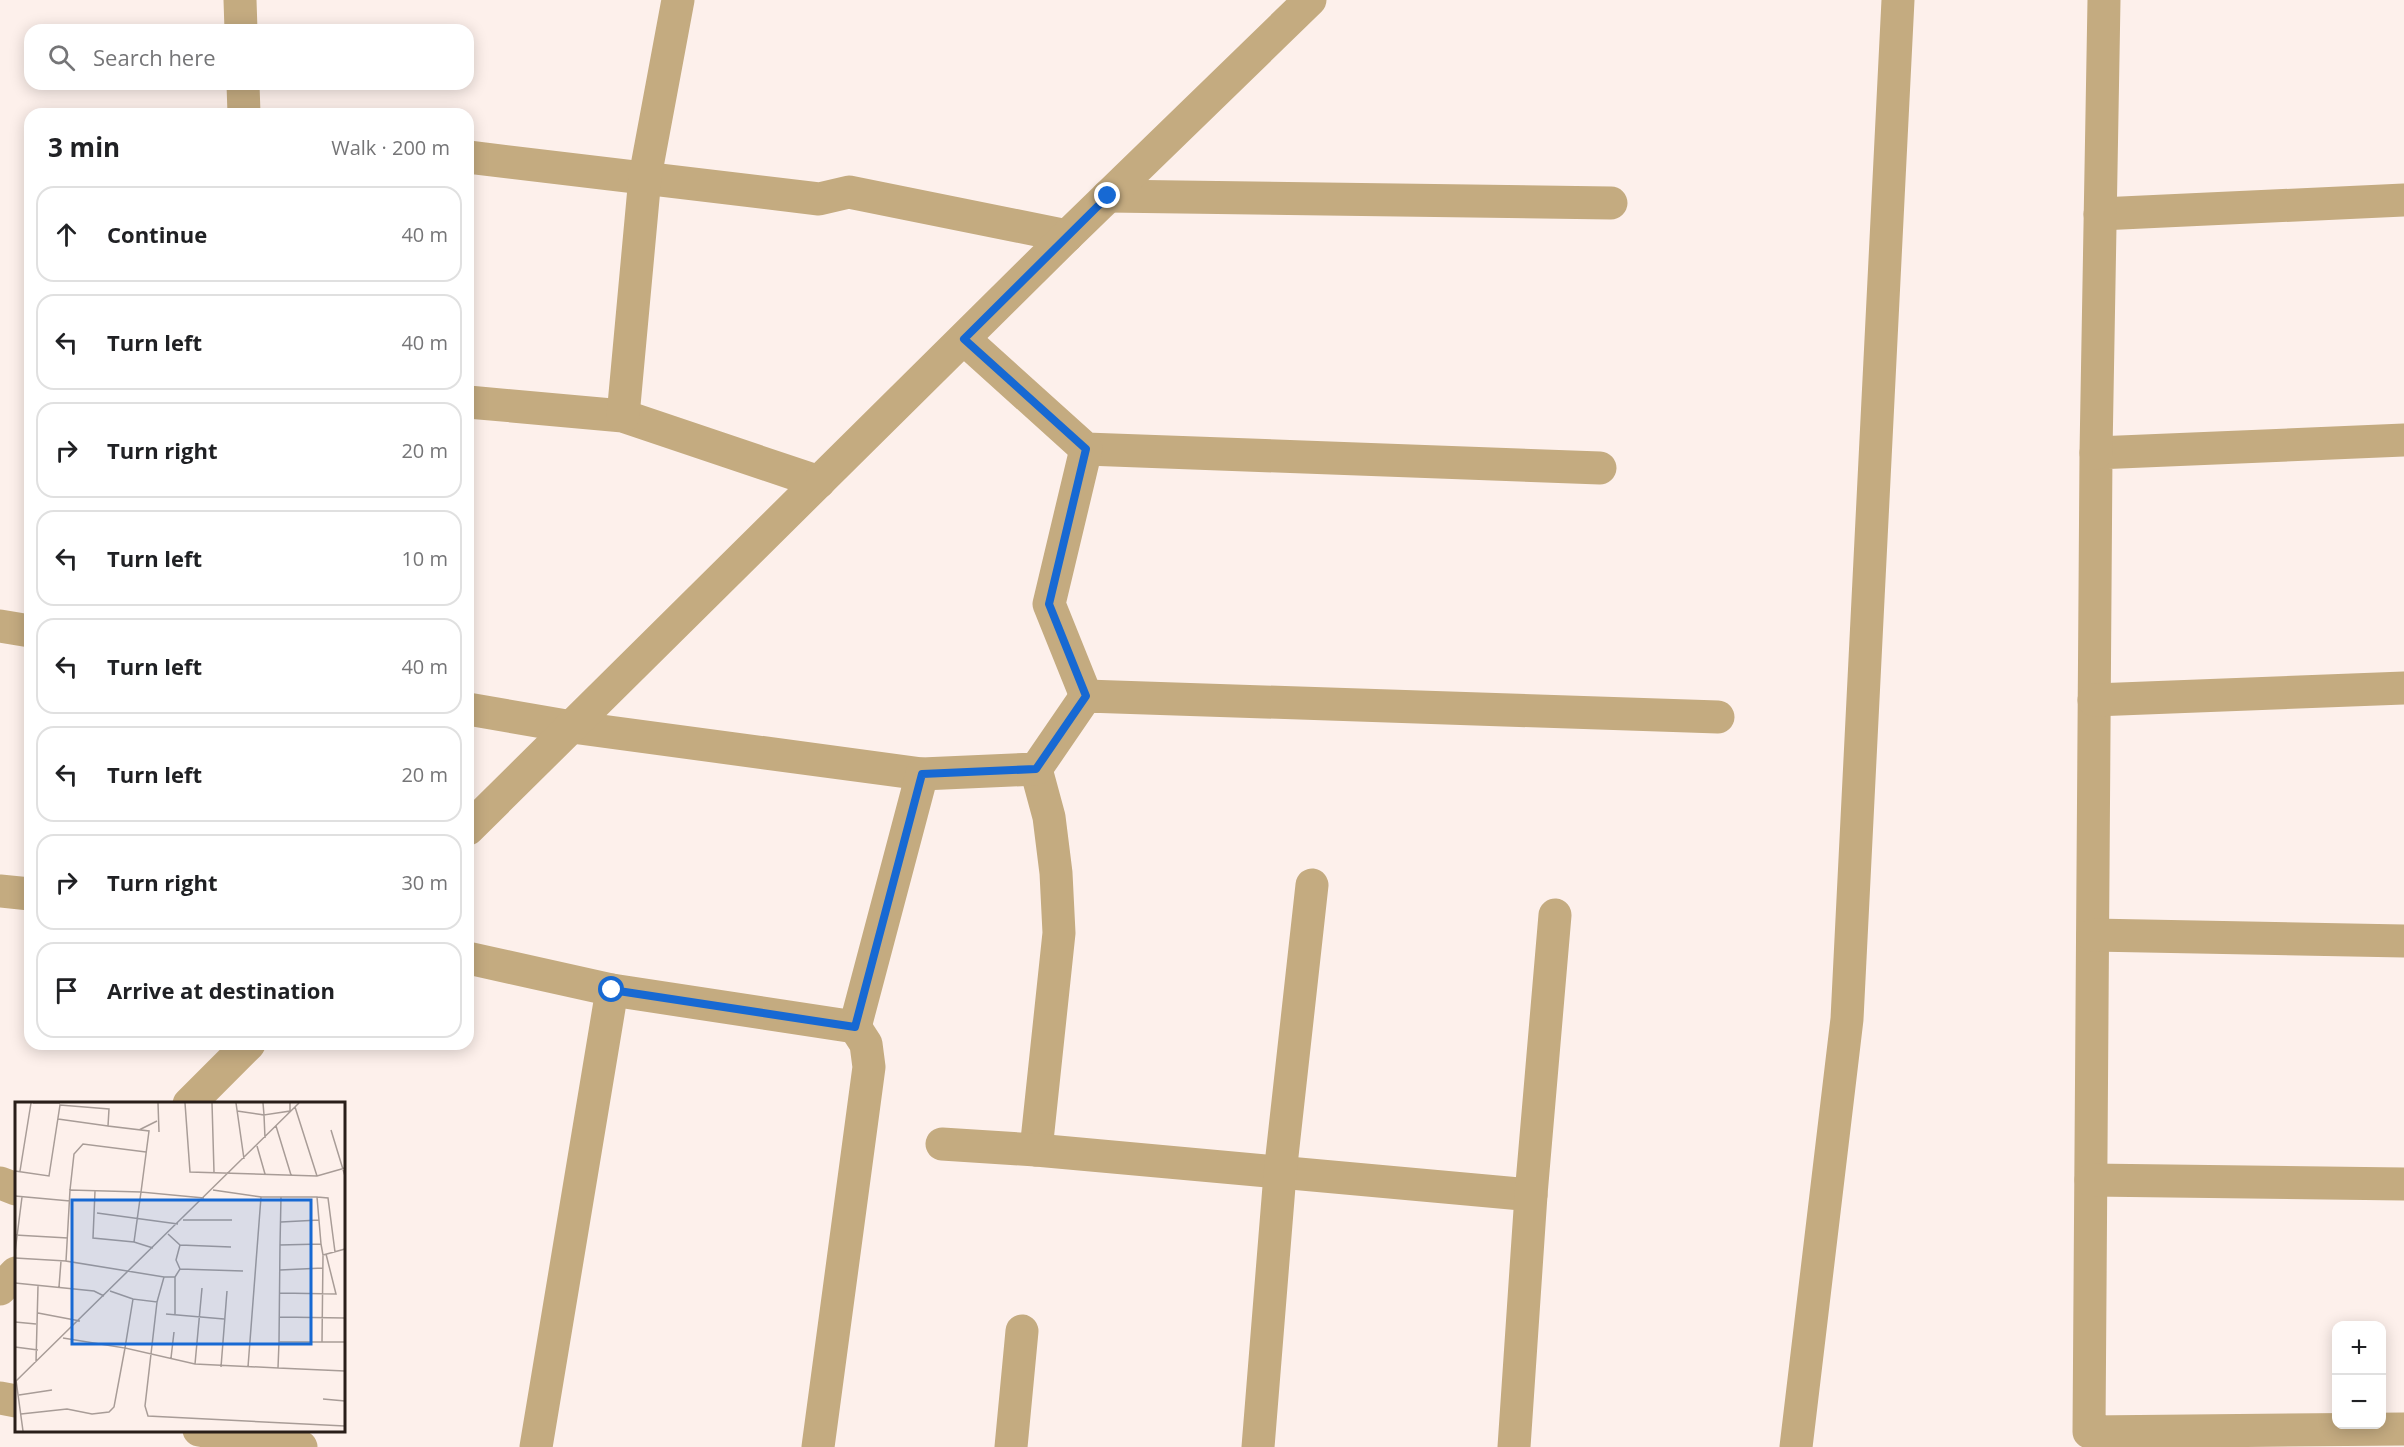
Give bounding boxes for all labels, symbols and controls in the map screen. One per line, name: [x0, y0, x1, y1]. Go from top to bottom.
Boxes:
search box: [24, 24, 474, 90]
icon: search: [45, 41, 78, 74]
text: Search here: [93, 42, 216, 72]
text: 3 min: [48, 129, 120, 165]
text: Walk · 200 m: [331, 134, 450, 161]
route end: [1094, 182, 1120, 208]
icon: ahead: [50, 218, 83, 251]
text: Continue: [107, 219, 207, 249]
text: 40 m: [401, 221, 448, 248]
icon: left: [50, 326, 83, 359]
text: Turn left: [107, 327, 202, 357]
text: 40 m: [401, 329, 448, 356]
icon: right: [50, 434, 83, 467]
text: Turn right: [107, 435, 218, 465]
text: 20 m: [401, 437, 448, 464]
icon: left: [50, 542, 83, 575]
text: Turn left: [107, 543, 202, 573]
text: 10 m: [401, 545, 448, 572]
icon: left: [50, 650, 83, 683]
text: Turn left: [107, 651, 202, 681]
text: 40 m: [401, 653, 448, 680]
icon: left: [50, 758, 83, 791]
text: Turn left: [107, 759, 202, 789]
text: 20 m: [401, 761, 448, 788]
icon: right: [50, 866, 83, 899]
text: Turn right: [107, 867, 218, 897]
text: 30 m: [401, 869, 448, 896]
icon: arrive: [50, 974, 83, 1007]
text: Arrive at destination: [107, 975, 335, 1005]
route start: [598, 976, 624, 1002]
inset map: [15, 1102, 345, 1432]
map controls: [2332, 1321, 2386, 1429]
button: +: [2332, 1321, 2386, 1375]
button: −: [2332, 1375, 2386, 1429]

